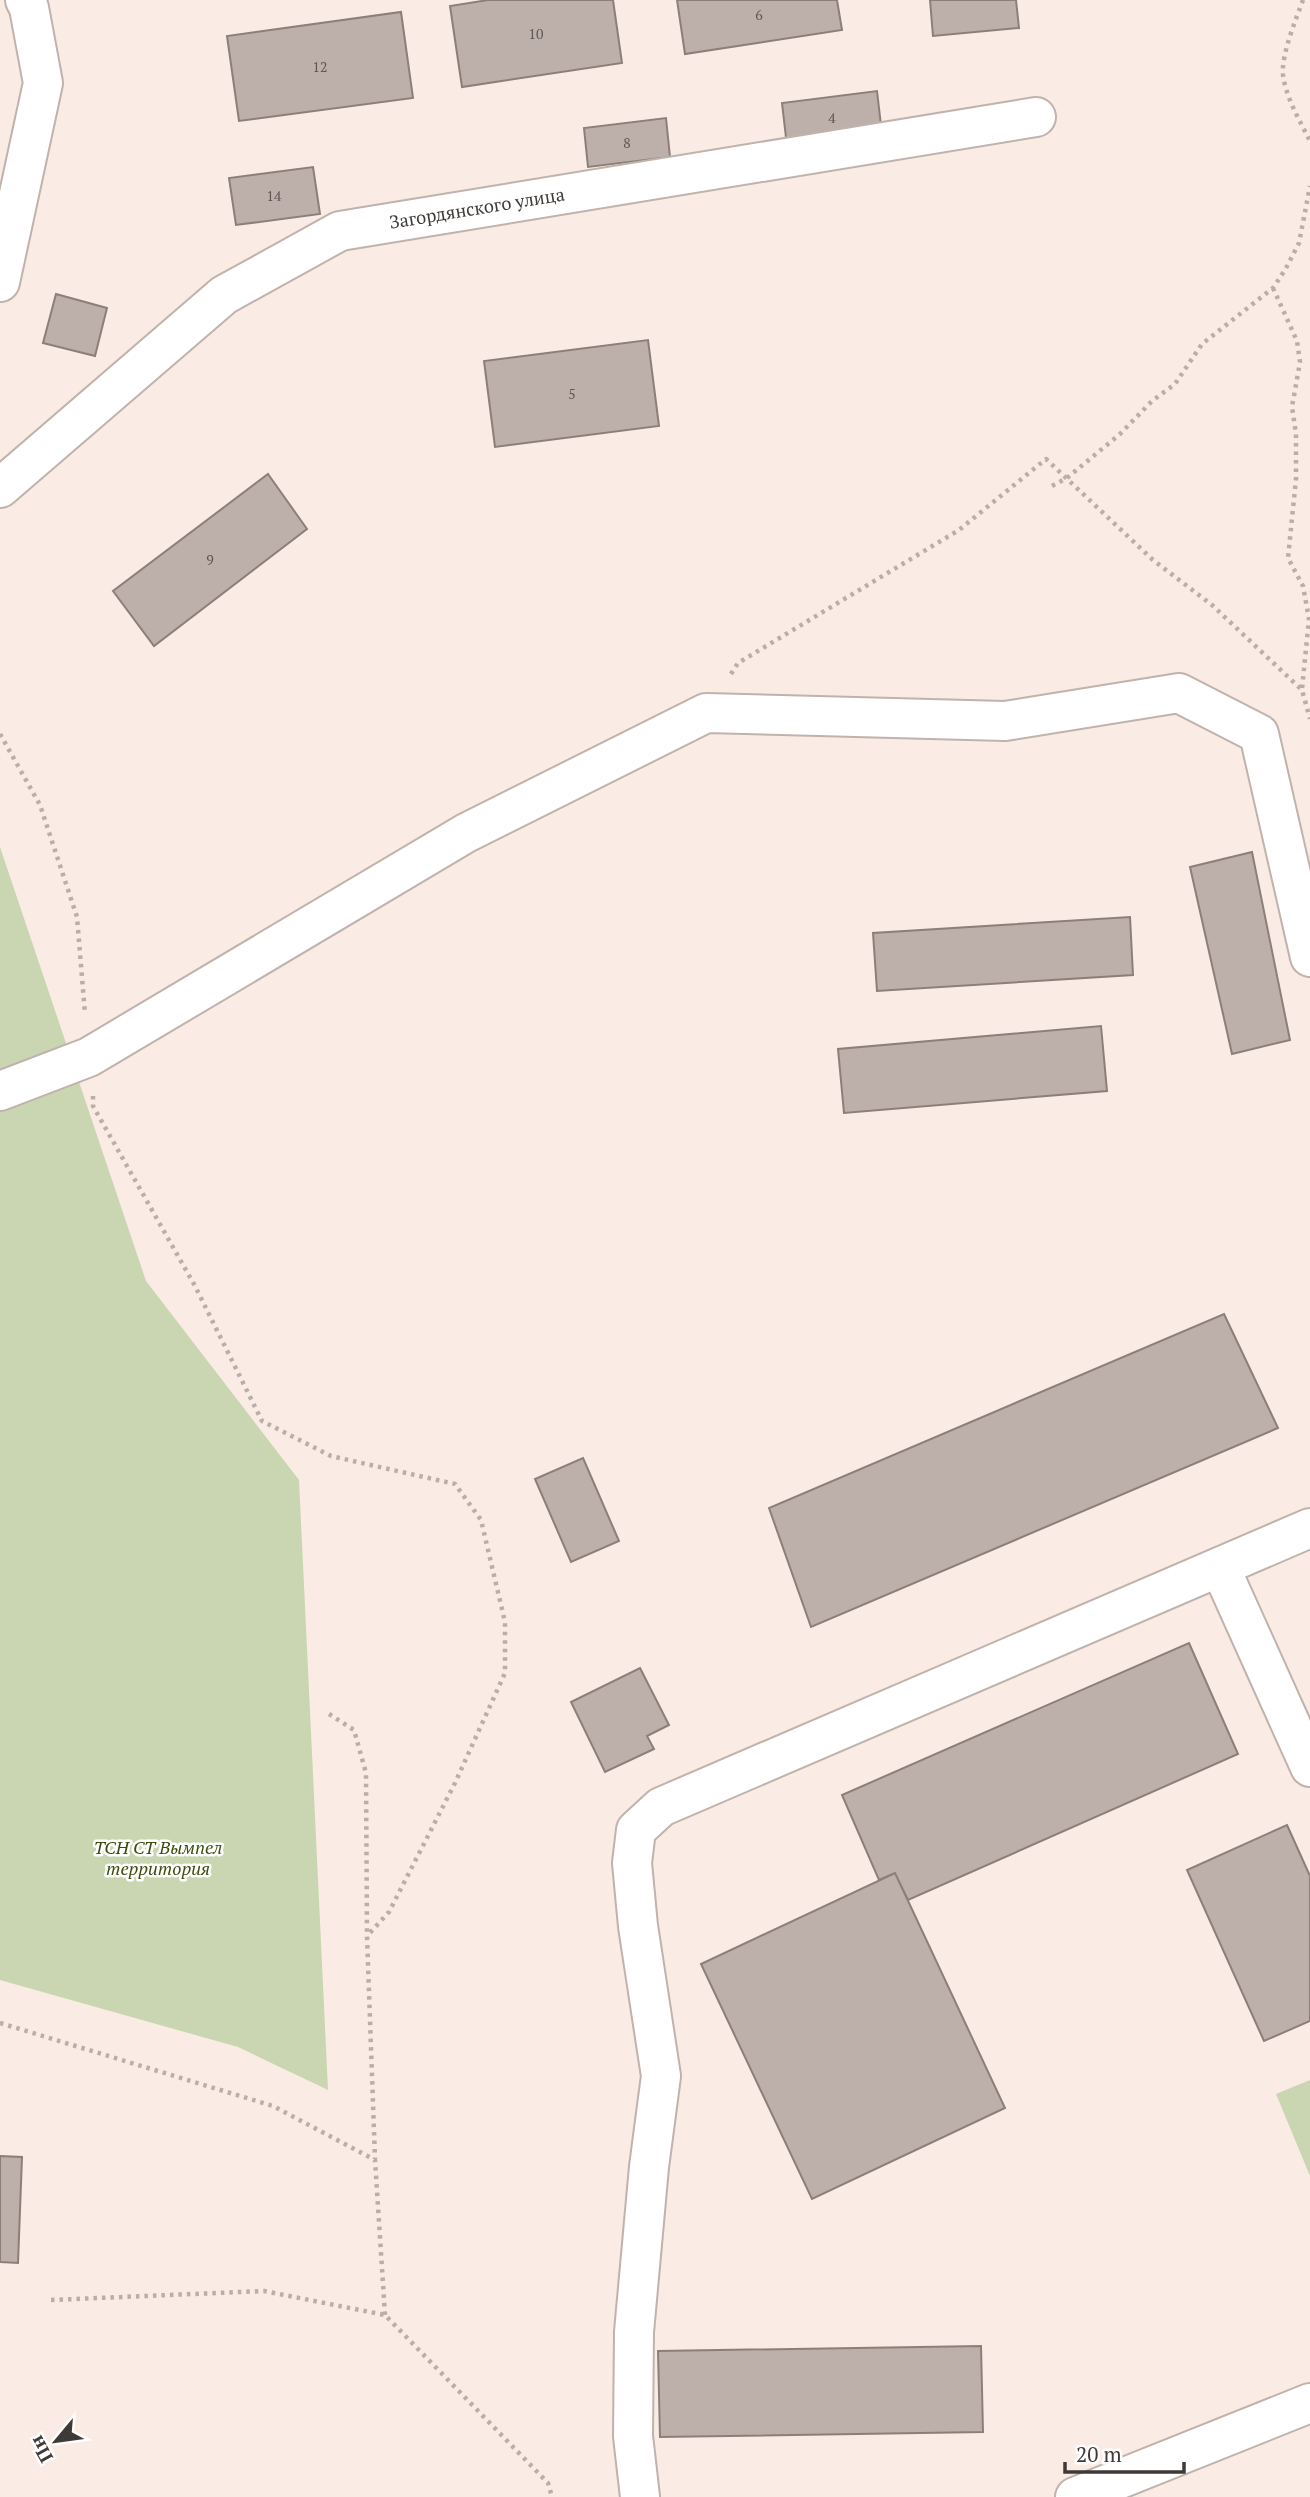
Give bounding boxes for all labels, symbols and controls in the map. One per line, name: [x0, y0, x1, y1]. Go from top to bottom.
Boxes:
house number: 6: [755, 5, 763, 24]
house number: 10: [529, 24, 543, 43]
house number: 12: [313, 57, 327, 76]
house number: 4: [828, 108, 836, 127]
house number: 8: [623, 133, 631, 152]
street label: Загордянского улица: [388, 181, 566, 234]
house number: 14: [267, 186, 282, 205]
house number: 5: [568, 384, 576, 403]
house number: 9: [206, 550, 214, 569]
park label: ТСН СТ Вымпел территория: [94, 1835, 222, 1880]
north arrow: [21, 2406, 91, 2476]
scale bar: [1065, 2430, 1184, 2474]
text: Пн: [23, 2431, 58, 2467]
text: 20 m: [1076, 2440, 1122, 2468]

